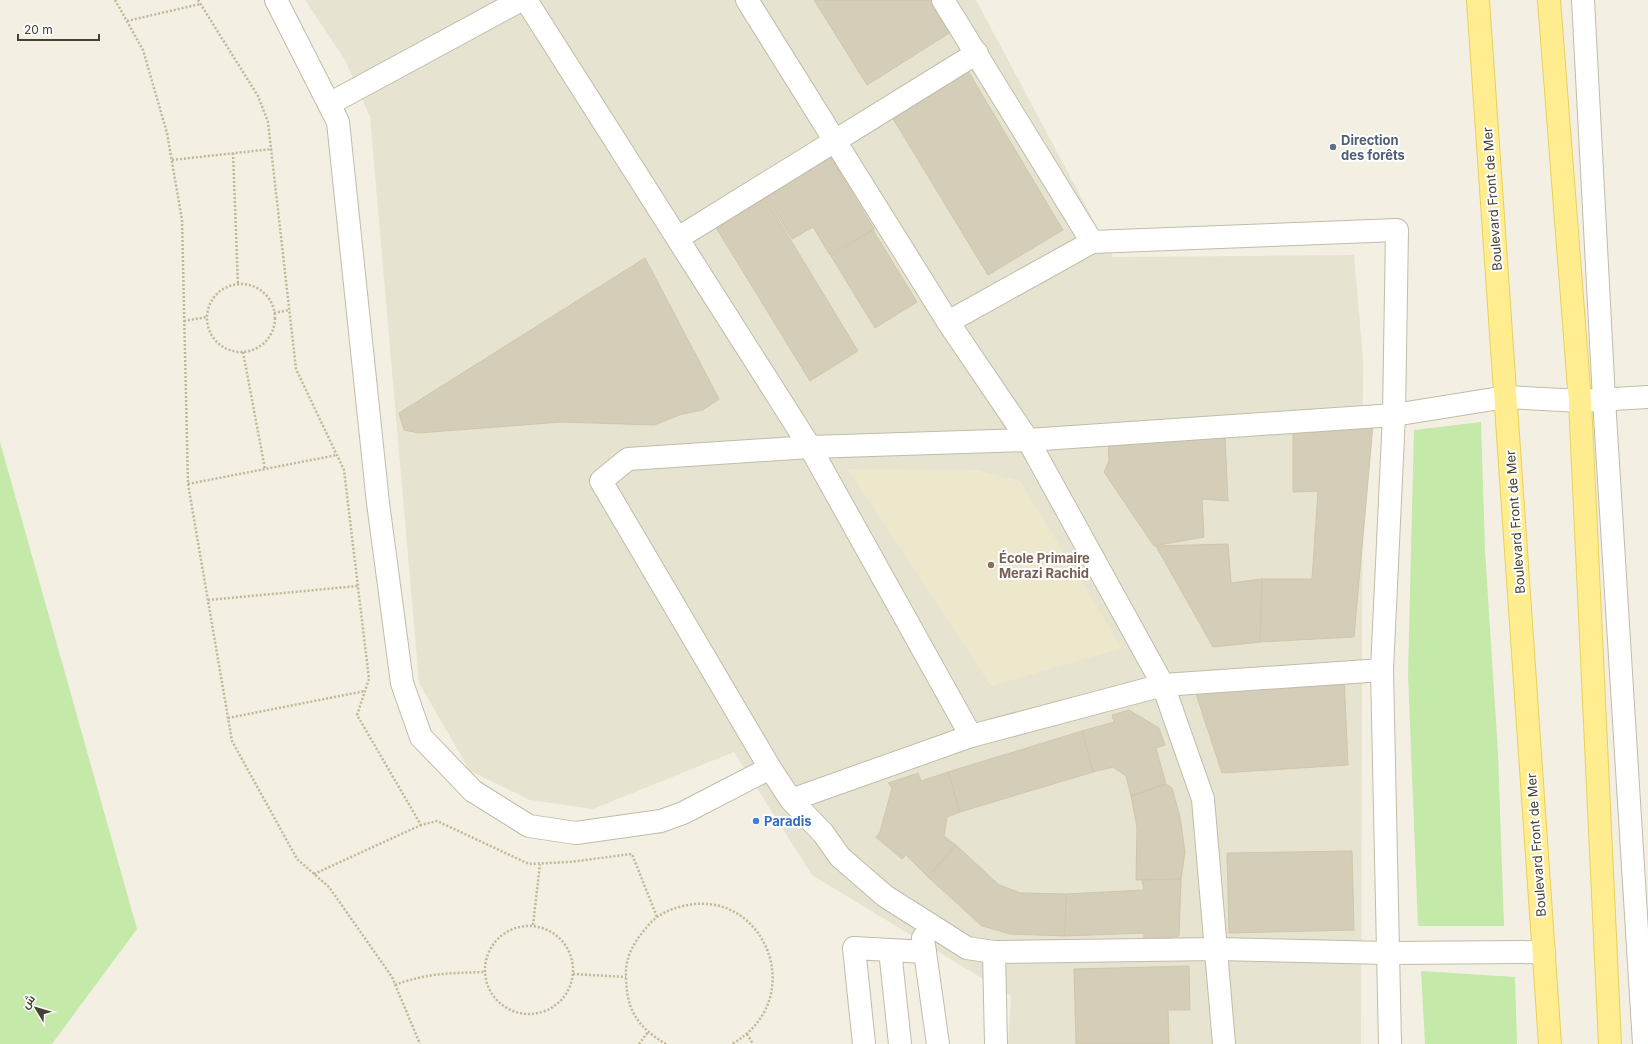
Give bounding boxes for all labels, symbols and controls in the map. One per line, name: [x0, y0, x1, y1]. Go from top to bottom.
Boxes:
scale bar: [18, 16, 99, 42]
text: 20 m: [24, 22, 53, 37]
street label: Boulevard Front de Mer: [1479, 126, 1505, 271]
place label: Direction des forêts: [1341, 132, 1405, 163]
marker: Direction des forêts: [1328, 142, 1338, 152]
street label: Boulevard Front de Mer: [1502, 449, 1528, 594]
place label: École Primaire Merazi Rachid: [999, 550, 1090, 581]
marker: École Primaire Merazi Rachid: [986, 560, 996, 570]
street label: Boulevard Front de Mer: [1523, 772, 1549, 917]
place label: Paradis: [764, 813, 811, 829]
marker: Paradis: [751, 816, 761, 826]
north arrow: [16, 988, 56, 1028]
text: ش: [18, 992, 38, 1012]

